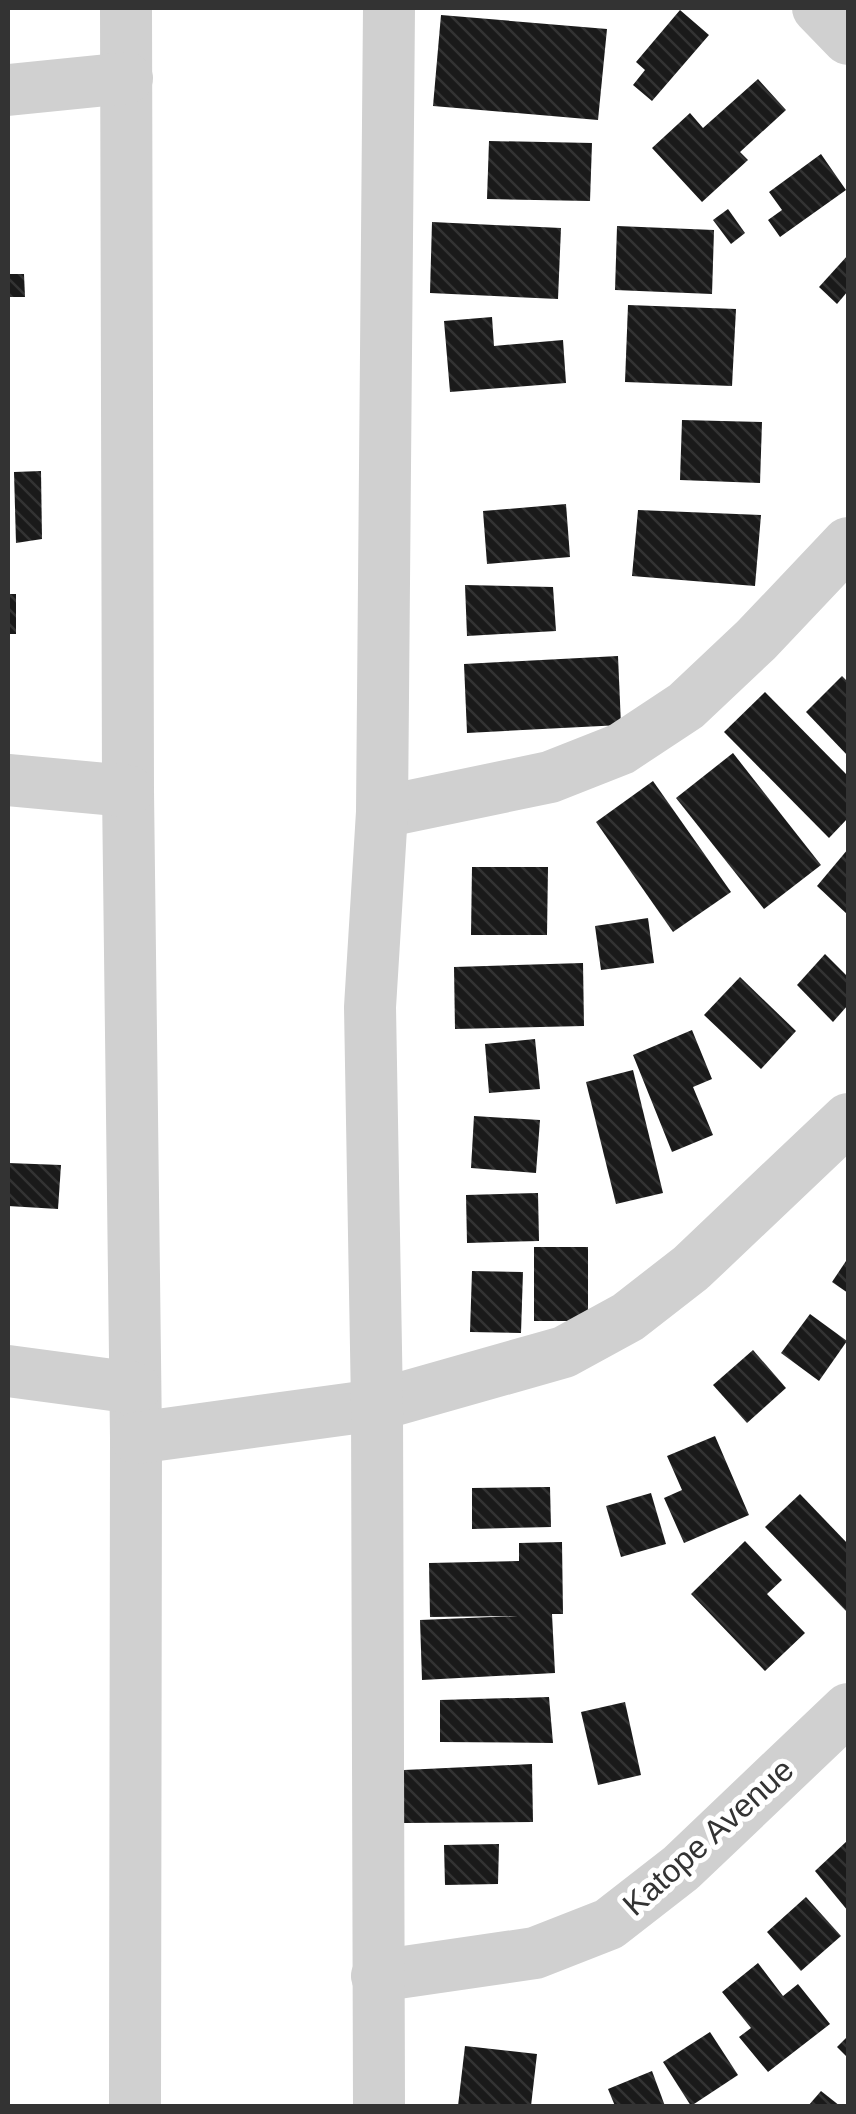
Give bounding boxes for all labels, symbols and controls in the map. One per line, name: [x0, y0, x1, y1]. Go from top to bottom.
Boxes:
street label: Katope Avenue: [616, 1751, 800, 1923]

